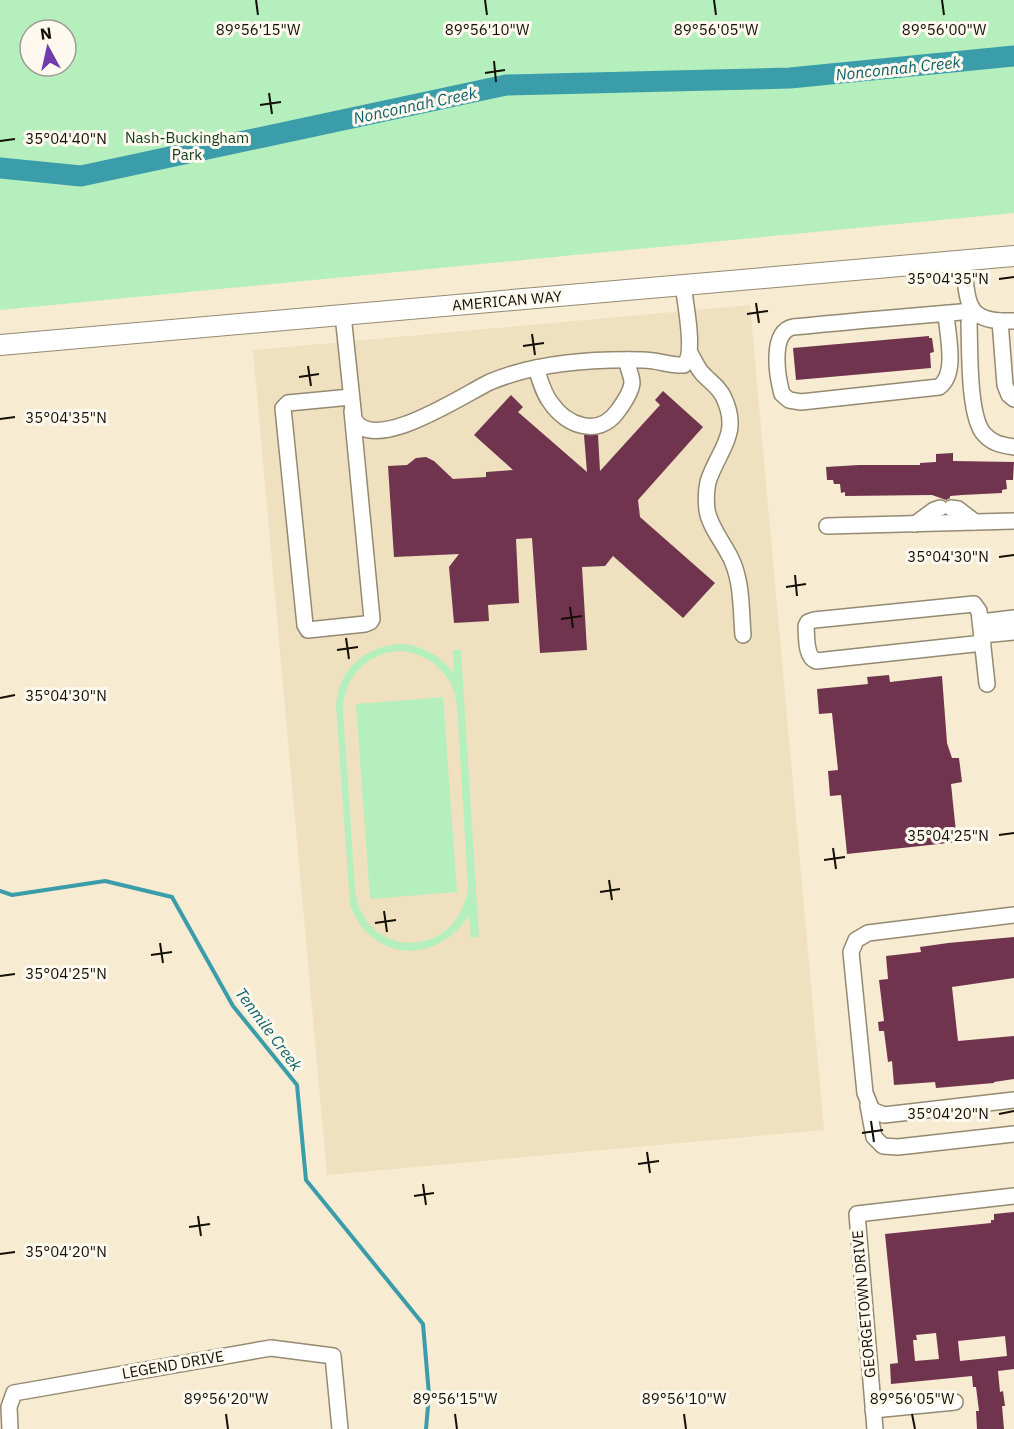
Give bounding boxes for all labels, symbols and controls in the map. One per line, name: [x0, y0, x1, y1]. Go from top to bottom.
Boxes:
north arrow: [18, 18, 78, 78]
text: 89°56'15"W: [216, 20, 301, 39]
text: 89°56'10"W: [445, 20, 530, 39]
text: 89°56'05"W: [674, 20, 759, 39]
text: 89°56'00"W: [902, 20, 987, 39]
text: N: [39, 22, 53, 44]
water label: Nonconnah Creek: [835, 51, 962, 85]
water label: Nonconnah Creek: [352, 82, 479, 128]
park label: Nash-Buckingham Park: [125, 128, 249, 164]
text: 35°04'40"N: [25, 129, 107, 148]
text: 35°04'35"N: [907, 269, 989, 288]
street label: AMERICAN WAY: [451, 286, 563, 315]
text: 35°04'35"N: [25, 408, 107, 427]
text: 35°04'30"N: [907, 547, 989, 566]
text: 35°04'30"N: [25, 686, 107, 705]
text: 35°04'25"N: [907, 826, 989, 845]
text: 35°04'25"N: [25, 964, 107, 983]
water label: Tenmile Creek: [231, 983, 307, 1075]
text: 35°04'20"N: [907, 1104, 989, 1123]
street label: GEORGETOWN DRIVE: [848, 1229, 879, 1379]
text: 35°04'20"N: [25, 1242, 107, 1261]
street label: LEGEND DRIVE: [120, 1346, 225, 1383]
text: 89°56'20"W: [184, 1389, 269, 1408]
text: 89°56'15"W: [413, 1389, 498, 1408]
text: 89°56'10"W: [642, 1389, 727, 1408]
text: 89°56'05"W: [870, 1389, 955, 1408]

